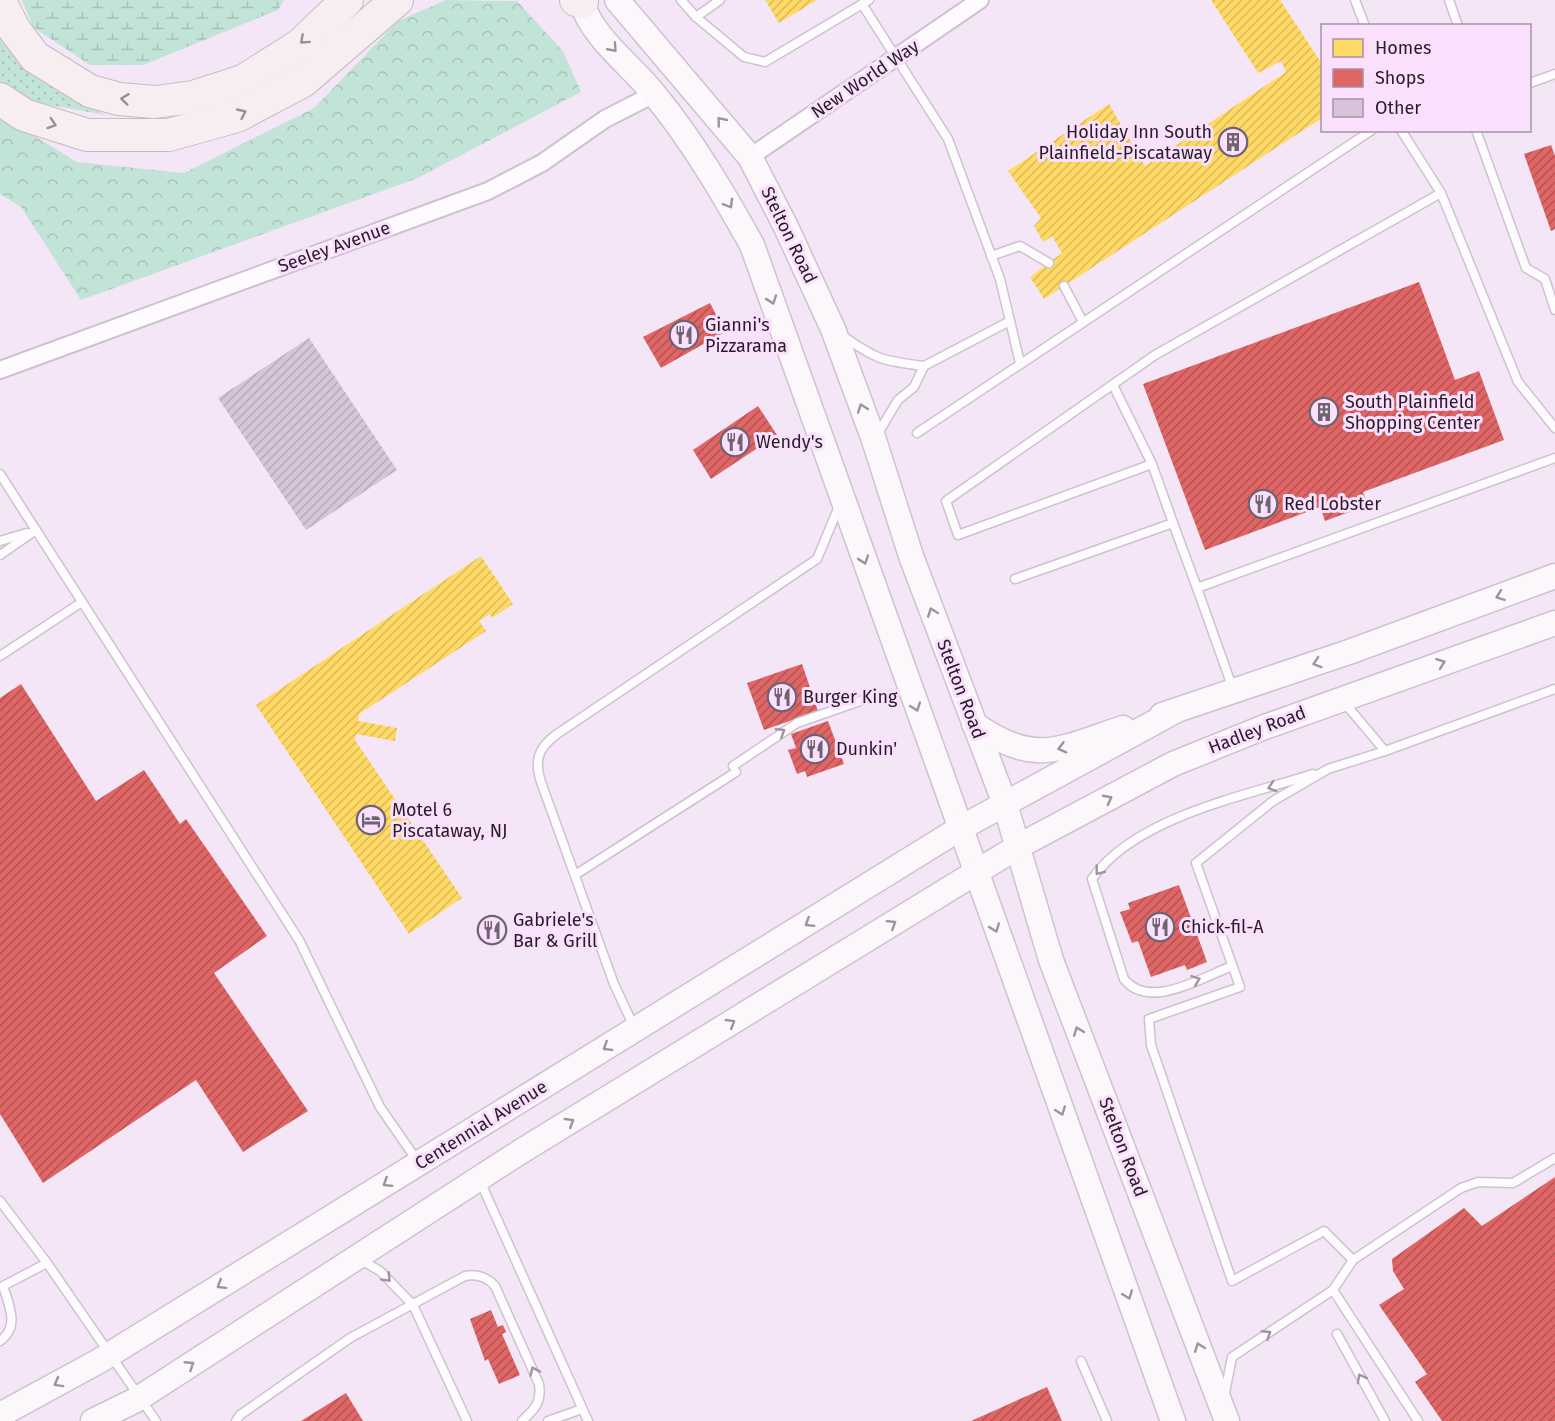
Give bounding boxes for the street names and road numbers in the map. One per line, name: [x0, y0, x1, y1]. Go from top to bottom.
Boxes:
street label: New World Way: [807, 35, 923, 123]
street label: Stelton Road: [756, 183, 822, 287]
street label: Seeley Avenue: [275, 217, 393, 277]
street label: Stelton Road: [932, 636, 990, 742]
street label: Hadley Road: [1205, 701, 1309, 759]
street label: Centennial Avenue: [411, 1075, 551, 1175]
street label: Stelton Road: [1094, 1094, 1152, 1200]

